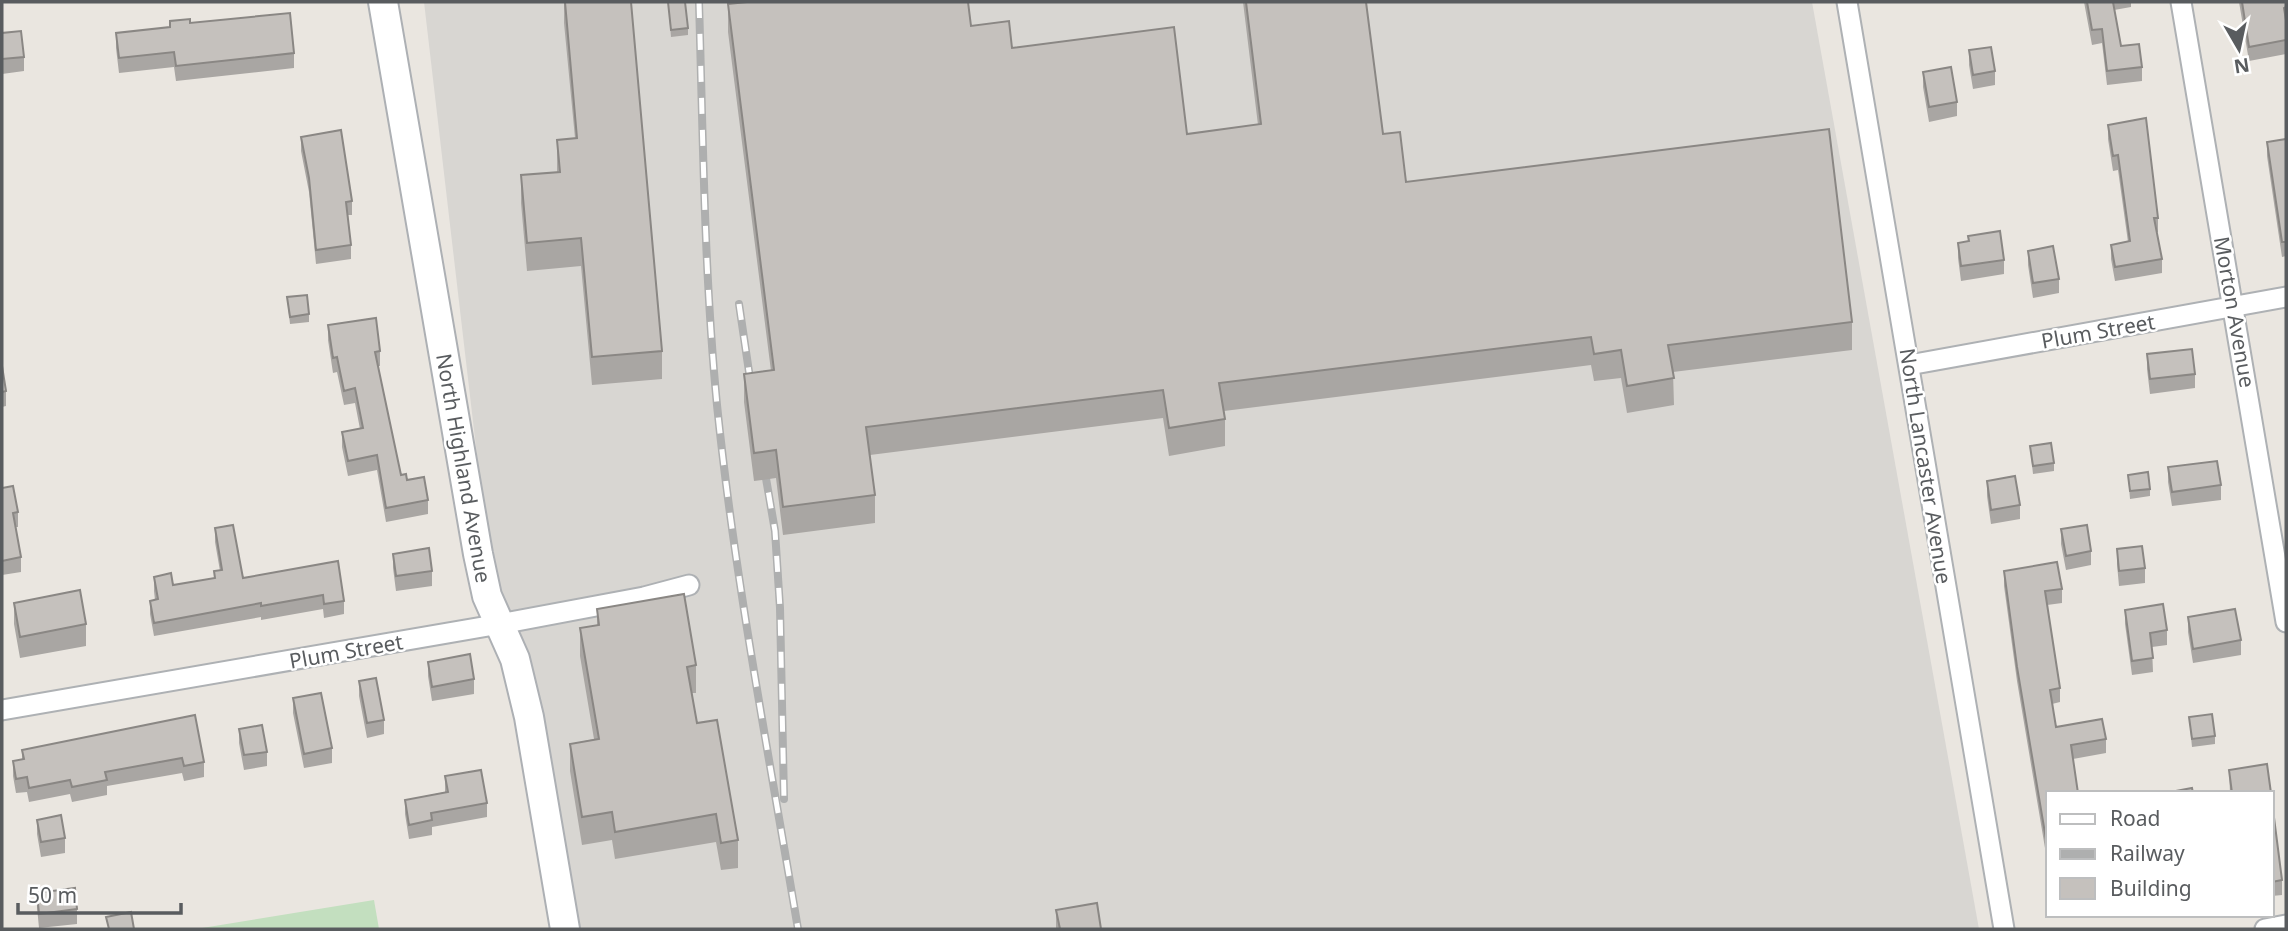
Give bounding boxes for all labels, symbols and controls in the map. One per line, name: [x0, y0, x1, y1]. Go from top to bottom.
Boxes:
north arrow: [2204, 14, 2274, 84]
text: N: [2232, 52, 2251, 80]
street label: Morton Avenue: [2208, 234, 2262, 390]
street label: Plum Street: [2039, 307, 2157, 355]
street label: North Lancaster Avenue: [1894, 346, 1958, 586]
street label: North Highland Avenue: [430, 351, 498, 585]
street label: Plum Street: [287, 627, 405, 675]
legend: [2046, 791, 2274, 917]
text: Road: [2110, 804, 2160, 832]
text: Railway: [2110, 839, 2185, 867]
scale bar: [18, 872, 180, 916]
text: Building: [2110, 874, 2192, 902]
text: 50 m: [28, 881, 77, 909]

